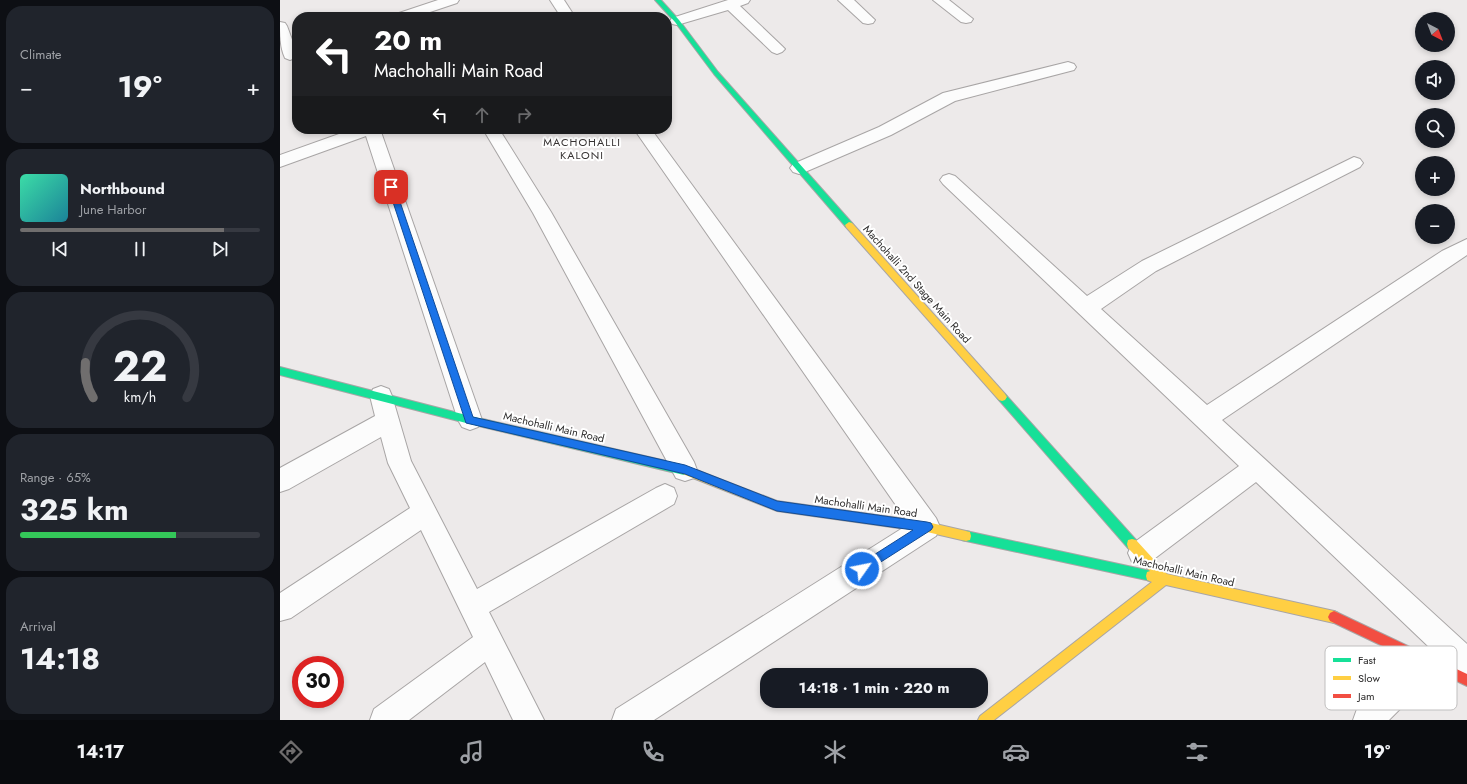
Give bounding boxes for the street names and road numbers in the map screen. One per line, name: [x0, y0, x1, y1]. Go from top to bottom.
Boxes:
street label: Machohalli 2nd Stage Main Road: [859, 221, 975, 347]
street label: Machohalli Main Road: [502, 408, 606, 446]
street label: Machohalli Main Road: [814, 491, 918, 521]
street label: Machohalli Main Road: [1132, 552, 1236, 590]

